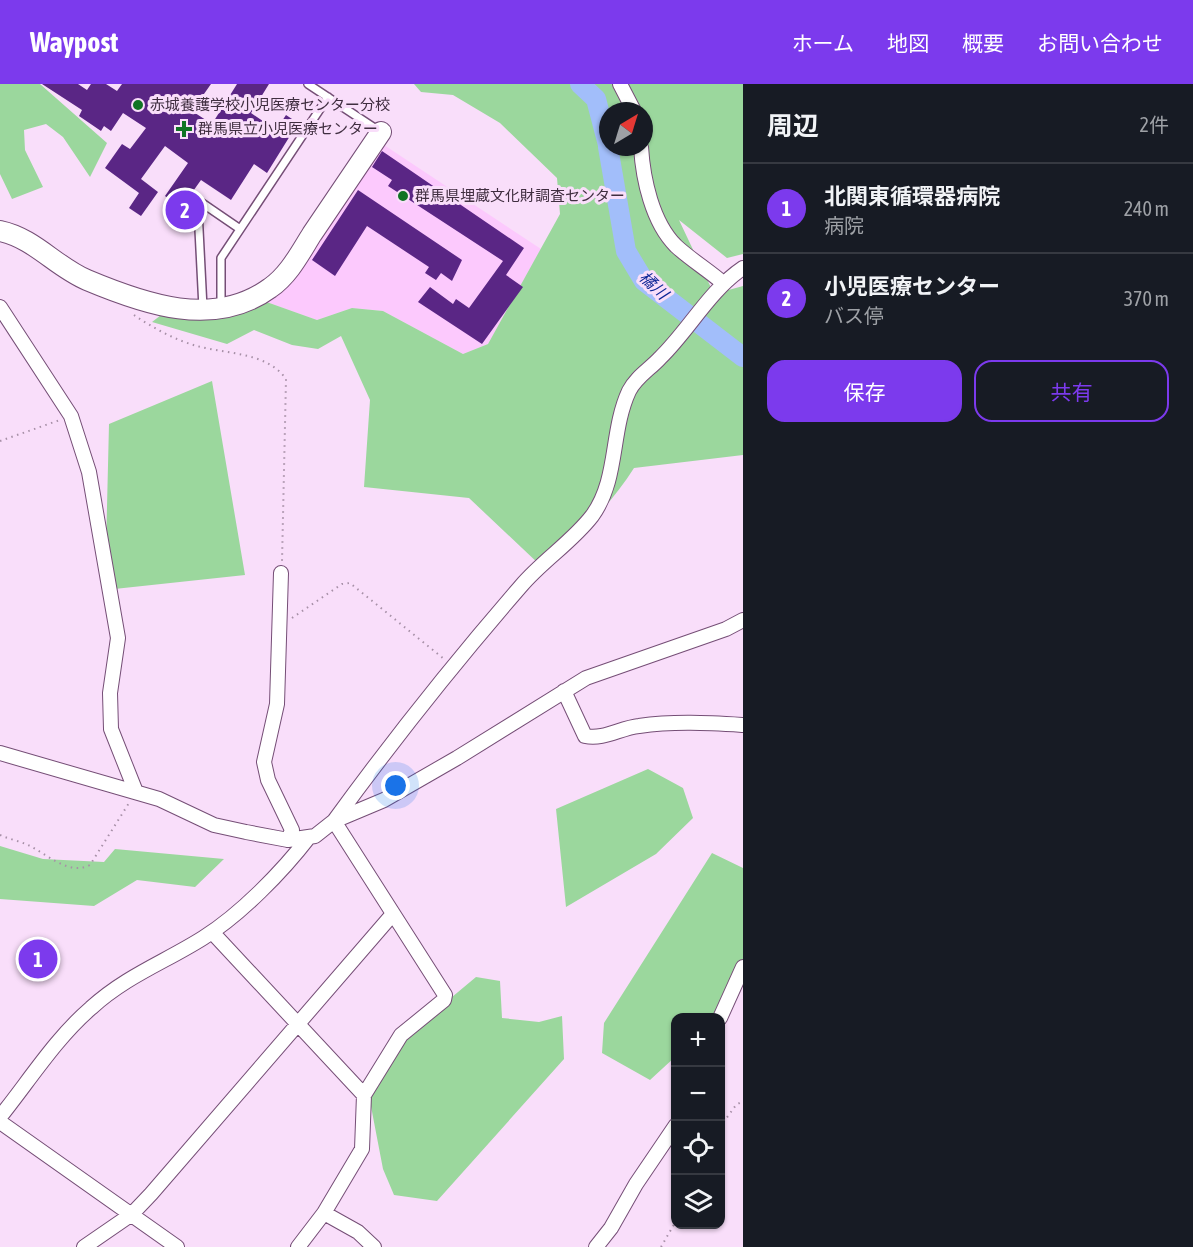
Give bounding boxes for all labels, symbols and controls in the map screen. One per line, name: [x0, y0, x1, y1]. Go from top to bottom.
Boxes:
text: Waypost: [30, 26, 118, 58]
text: ホーム: [792, 31, 854, 55]
text: 地図: [887, 31, 929, 55]
text: 概要: [962, 31, 1004, 55]
text: お問い合わせ: [1037, 31, 1163, 55]
place label: 赤城養護学校小児医療センター分校: [150, 96, 390, 113]
marker: 赤城養護学校小児医療センター分校: [131, 98, 145, 112]
north arrow: [599, 102, 653, 156]
text: 周辺: [767, 111, 819, 141]
text: 2件: [1140, 113, 1169, 136]
marker: 群馬県立小児医療センター: [175, 120, 193, 138]
place label: 群馬県立小児医療センター: [198, 120, 378, 137]
text: 北関東循環器病院: [824, 183, 1000, 209]
place label: 群馬県埋蔵文化財調査センター: [415, 187, 625, 204]
pin: 2: [166, 188, 204, 232]
marker: 群馬県埋蔵文化財調査センター: [396, 189, 410, 203]
text: 1: [782, 197, 791, 220]
text: 240 m: [1124, 197, 1169, 220]
text: 病院: [824, 214, 864, 237]
water label: 橘川: [636, 268, 673, 304]
text: 小児医療センター: [824, 273, 1000, 299]
text: 2: [782, 287, 791, 310]
text: 370 m: [1124, 287, 1169, 310]
text: バス停: [824, 304, 884, 327]
button: 保存: [767, 360, 962, 422]
button: 共有: [974, 360, 1169, 422]
your location: [381, 771, 410, 800]
pin: 1: [18, 936, 57, 982]
map controls: [671, 1013, 725, 1229]
button: +: [671, 1013, 725, 1067]
button: −: [671, 1067, 725, 1121]
button: locate: [671, 1121, 725, 1175]
button: layers: [671, 1175, 725, 1229]

